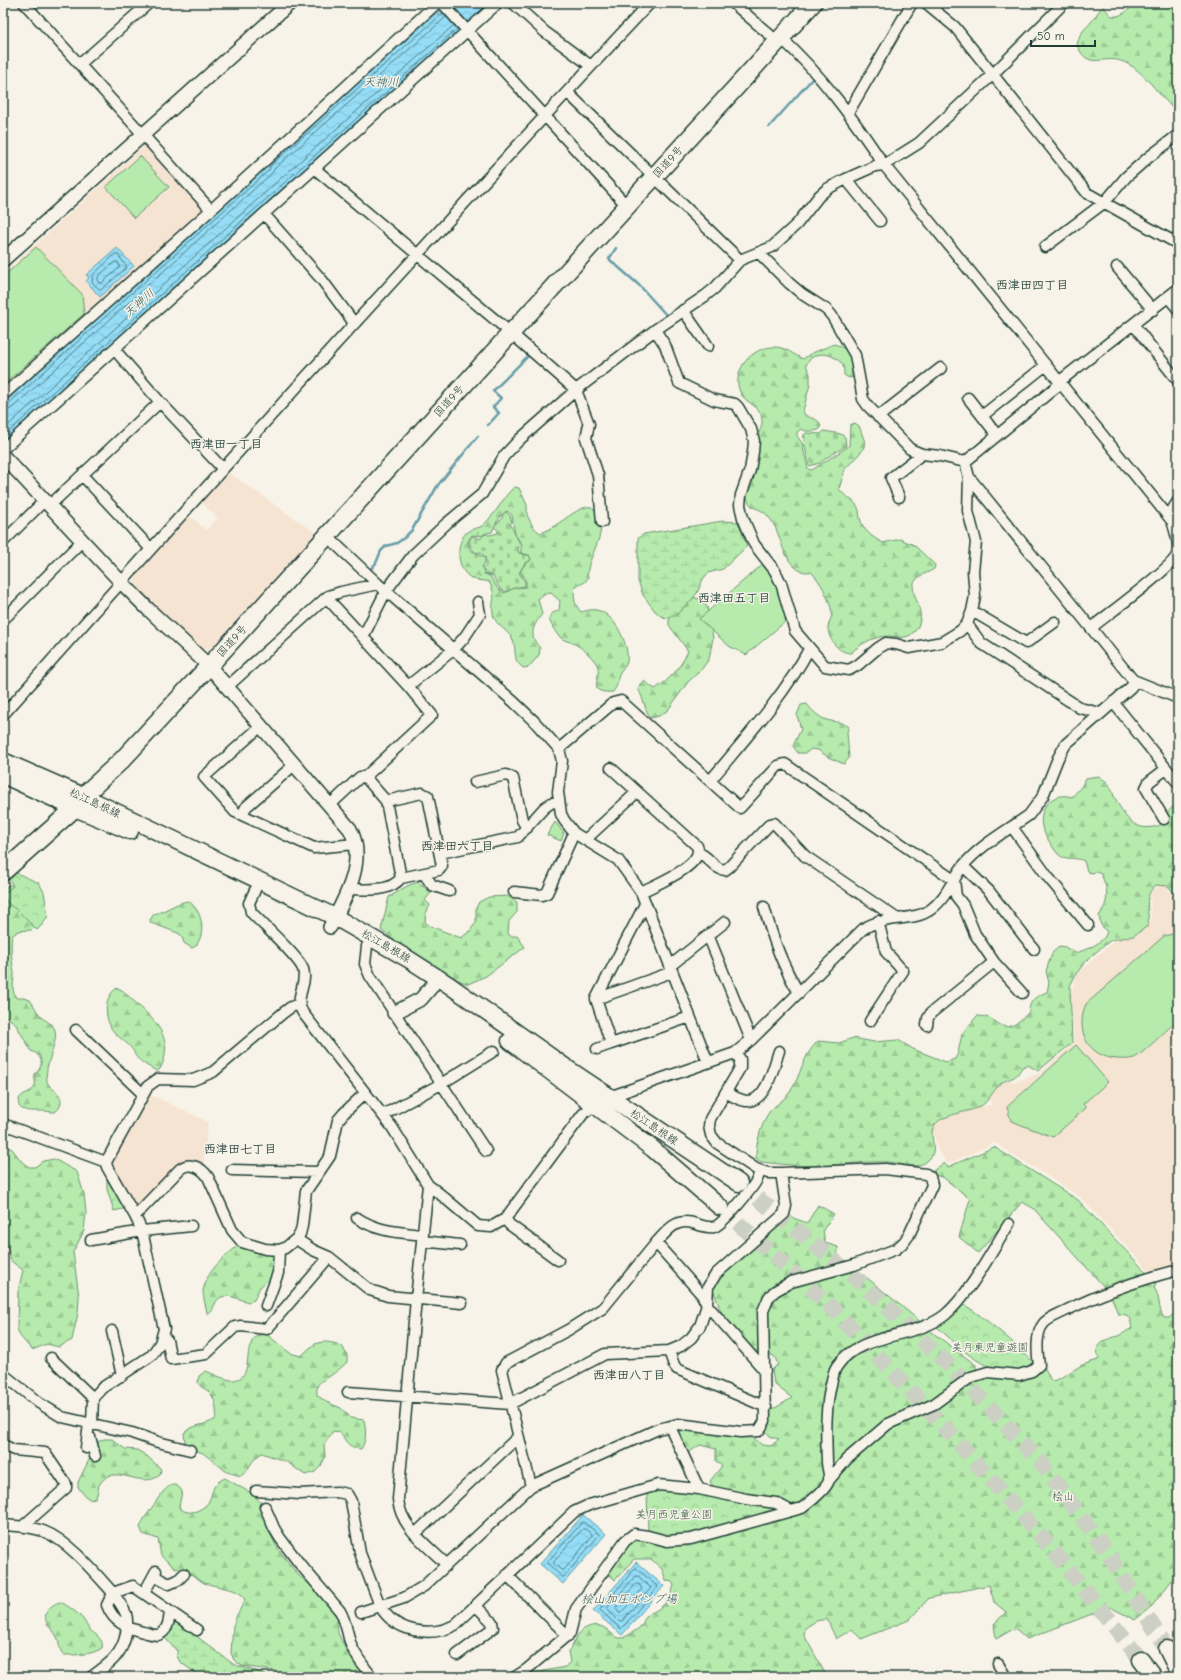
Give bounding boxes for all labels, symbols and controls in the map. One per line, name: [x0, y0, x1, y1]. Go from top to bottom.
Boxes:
scale bar: [1031, 22, 1095, 48]
text: 50 m: [1037, 29, 1065, 43]
water label: 天神川: [363, 75, 399, 89]
street label: 国道9号: [650, 143, 686, 181]
district label: 西津田四丁目: [996, 278, 1068, 292]
water label: 天神川: [121, 286, 157, 320]
street label: 国道9号: [431, 382, 467, 420]
district label: 西津田一丁目: [190, 437, 262, 451]
district label: 西津田五丁目: [698, 591, 770, 605]
street label: 国道9号: [214, 622, 250, 660]
street label: 松江島根線: [67, 785, 123, 821]
district label: 西津田六丁目: [421, 839, 493, 853]
street label: 松江島根線: [359, 927, 413, 965]
street label: 松江島根線: [628, 1106, 680, 1148]
district label: 西津田七丁目: [204, 1142, 276, 1156]
park label: 美月東児童遊園: [952, 1341, 1029, 1354]
district label: 西津田八丁目: [593, 1368, 665, 1382]
park label: 桧山: [1052, 1490, 1074, 1503]
park label: 美月西児童公園: [636, 1508, 713, 1521]
water label: 桧山加圧ポンプ場: [581, 1592, 678, 1606]

